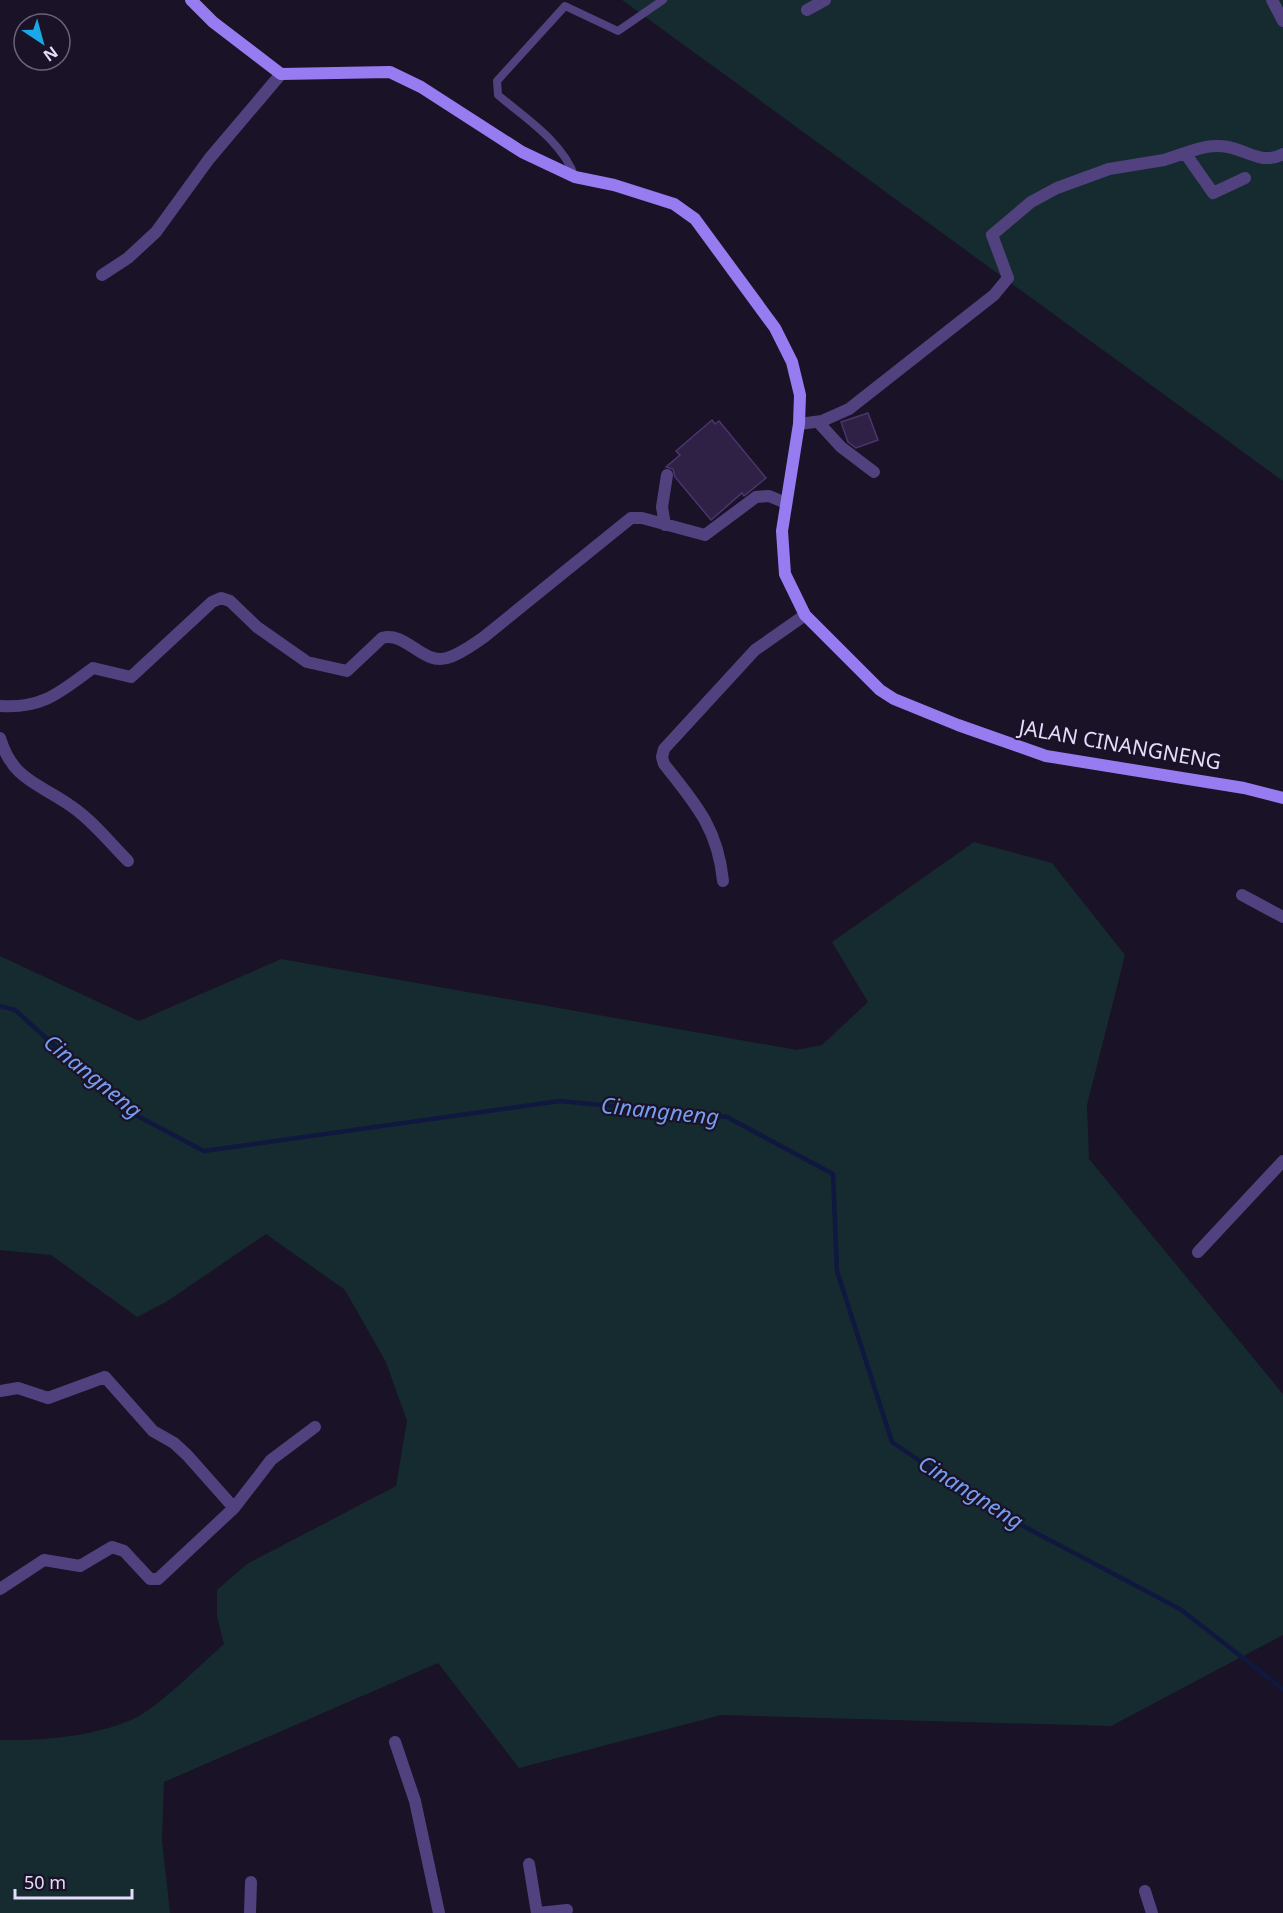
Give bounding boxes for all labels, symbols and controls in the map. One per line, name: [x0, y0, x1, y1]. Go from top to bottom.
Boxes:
north arrow: [12, 12, 72, 72]
text: N: [39, 41, 63, 67]
street label: JALAN CINANGNENG: [1015, 712, 1224, 776]
water label: Cinangneng: [38, 1026, 149, 1124]
water label: Cinangneng: [600, 1089, 721, 1131]
water label: Cinangneng: [913, 1447, 1030, 1535]
scale bar: [15, 1862, 132, 1900]
text: 50 m: [24, 1870, 66, 1894]

